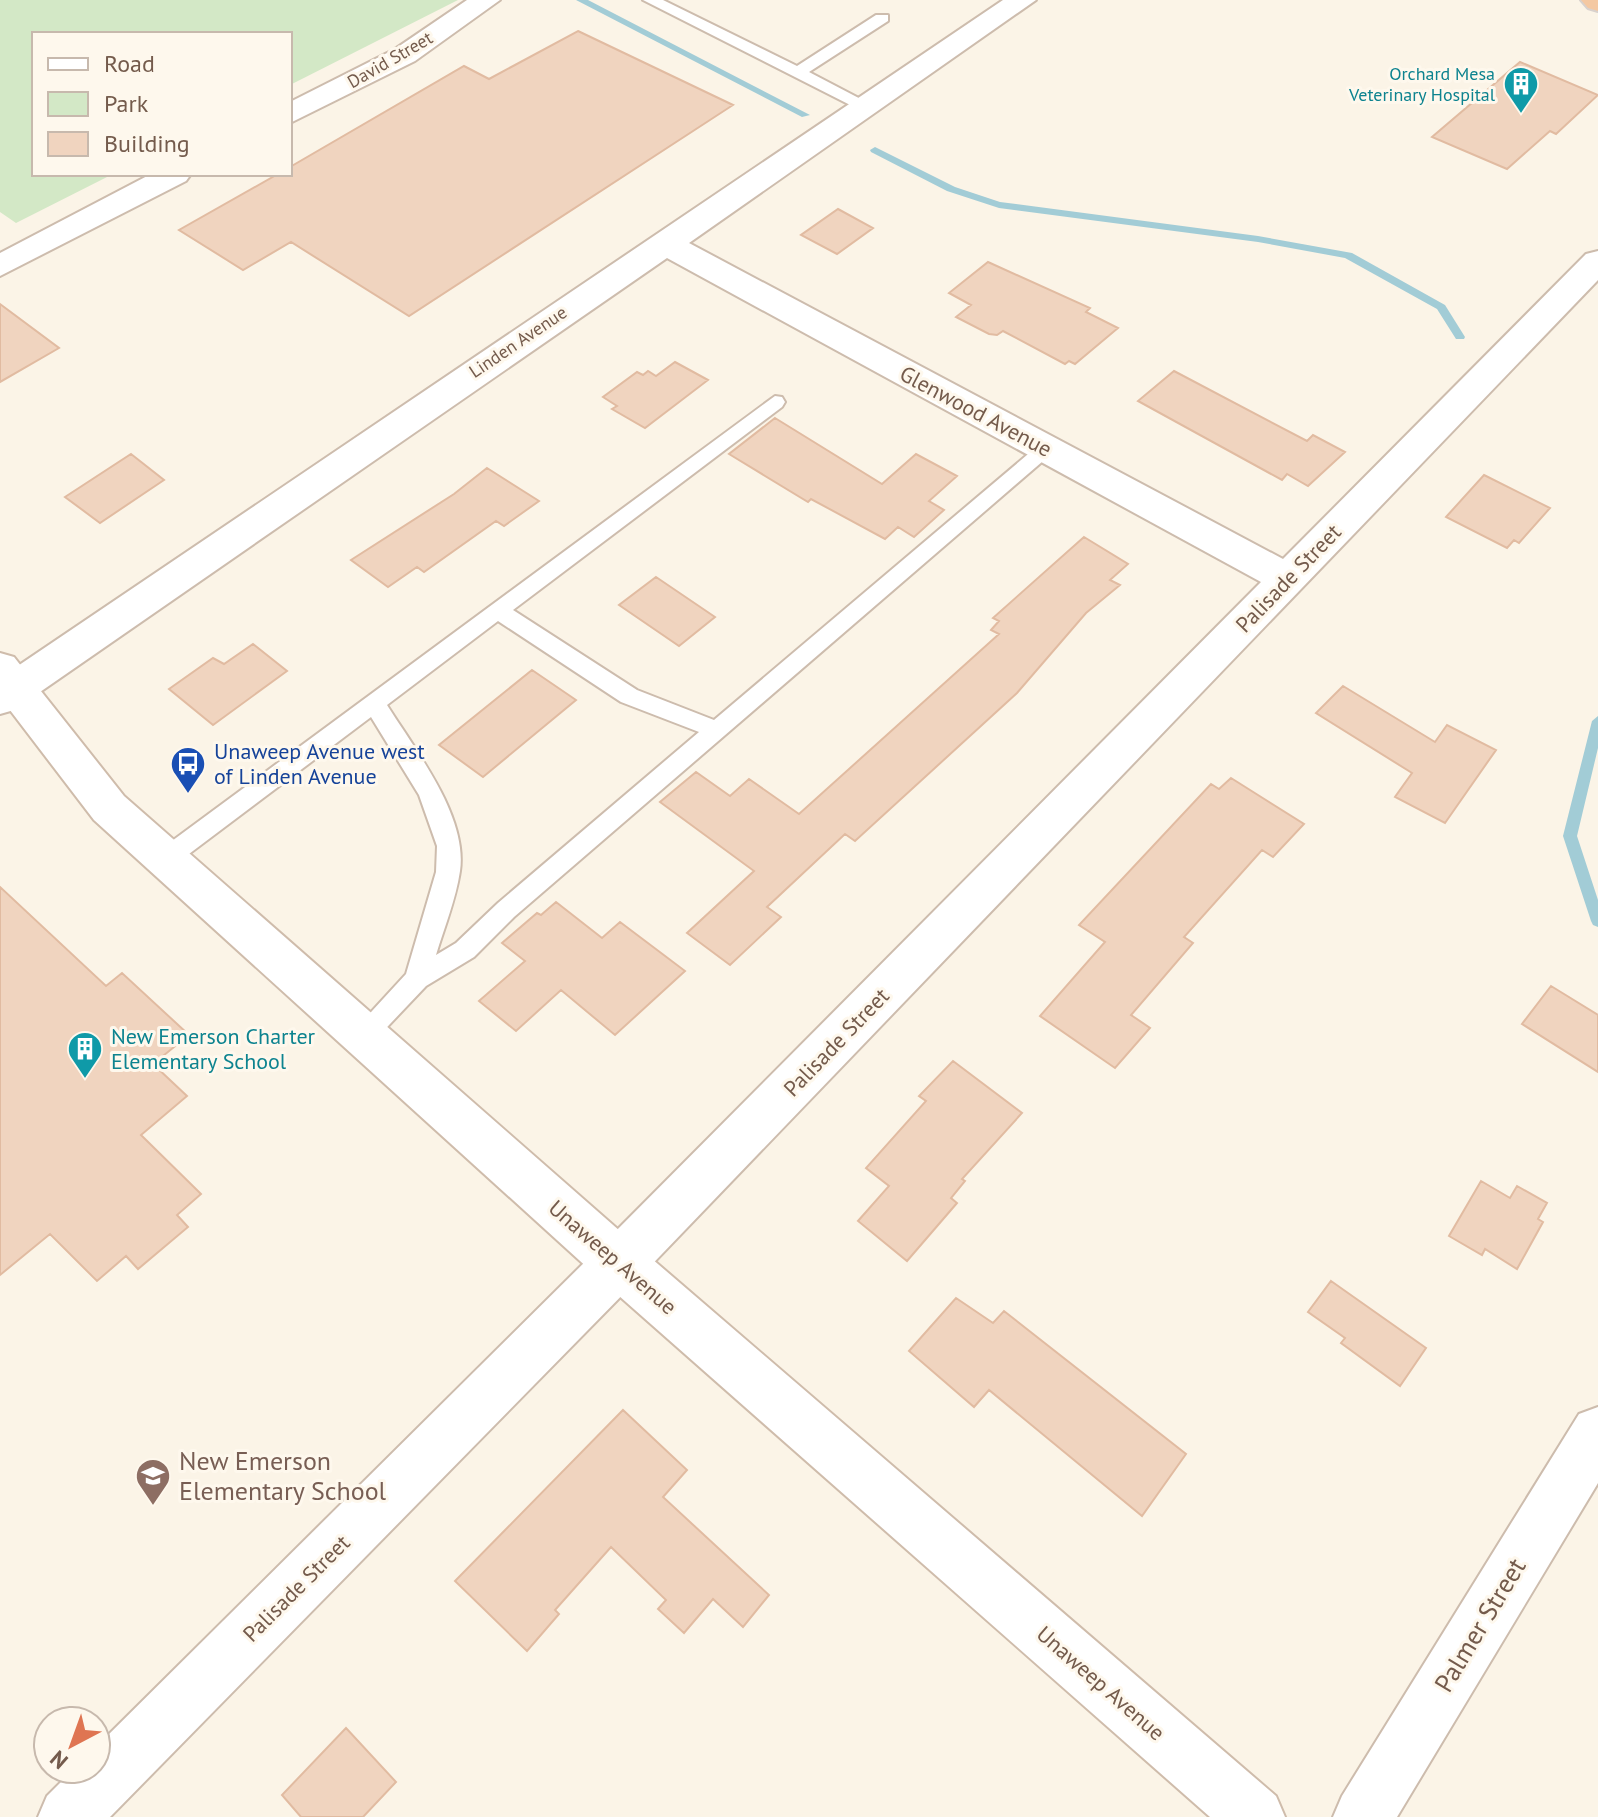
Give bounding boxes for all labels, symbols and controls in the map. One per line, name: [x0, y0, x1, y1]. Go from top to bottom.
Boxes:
street label: David Street: [343, 26, 436, 93]
legend: [32, 32, 292, 176]
text: Road: [104, 48, 155, 79]
place label: Orchard Mesa Veterinary Hospital: [1348, 62, 1496, 106]
building icon: Orchard Mesa Veterinary Hospital: [1502, 65, 1540, 115]
text: Park: [104, 88, 149, 119]
text: Building: [104, 128, 190, 159]
street label: Linden Avenue: [464, 300, 571, 383]
street label: Glenwood Avenue: [895, 359, 1057, 463]
street label: Palisade Street: [1229, 518, 1347, 638]
place label: Unaweep Avenue west of Linden Avenue: [214, 737, 425, 790]
bus stop icon: Unaweep Avenue west of Linden Avenue: [169, 745, 207, 795]
street label: Palisade Street: [777, 982, 895, 1102]
place label: New Emerson Charter Elementary School: [111, 1022, 316, 1075]
building icon: New Emerson Charter Elementary School: [66, 1030, 104, 1080]
street label: Unaweep Avenue: [543, 1194, 683, 1320]
place label: New Emerson Elementary School: [179, 1444, 387, 1507]
school or university icon: New Emerson Elementary School: [134, 1457, 172, 1507]
street label: Palisade Street: [237, 1528, 356, 1647]
street label: Palmer Street: [1427, 1552, 1533, 1698]
street label: Unaweep Avenue: [1031, 1620, 1171, 1746]
north arrow: [32, 1705, 112, 1785]
text: N: [44, 1745, 74, 1775]

